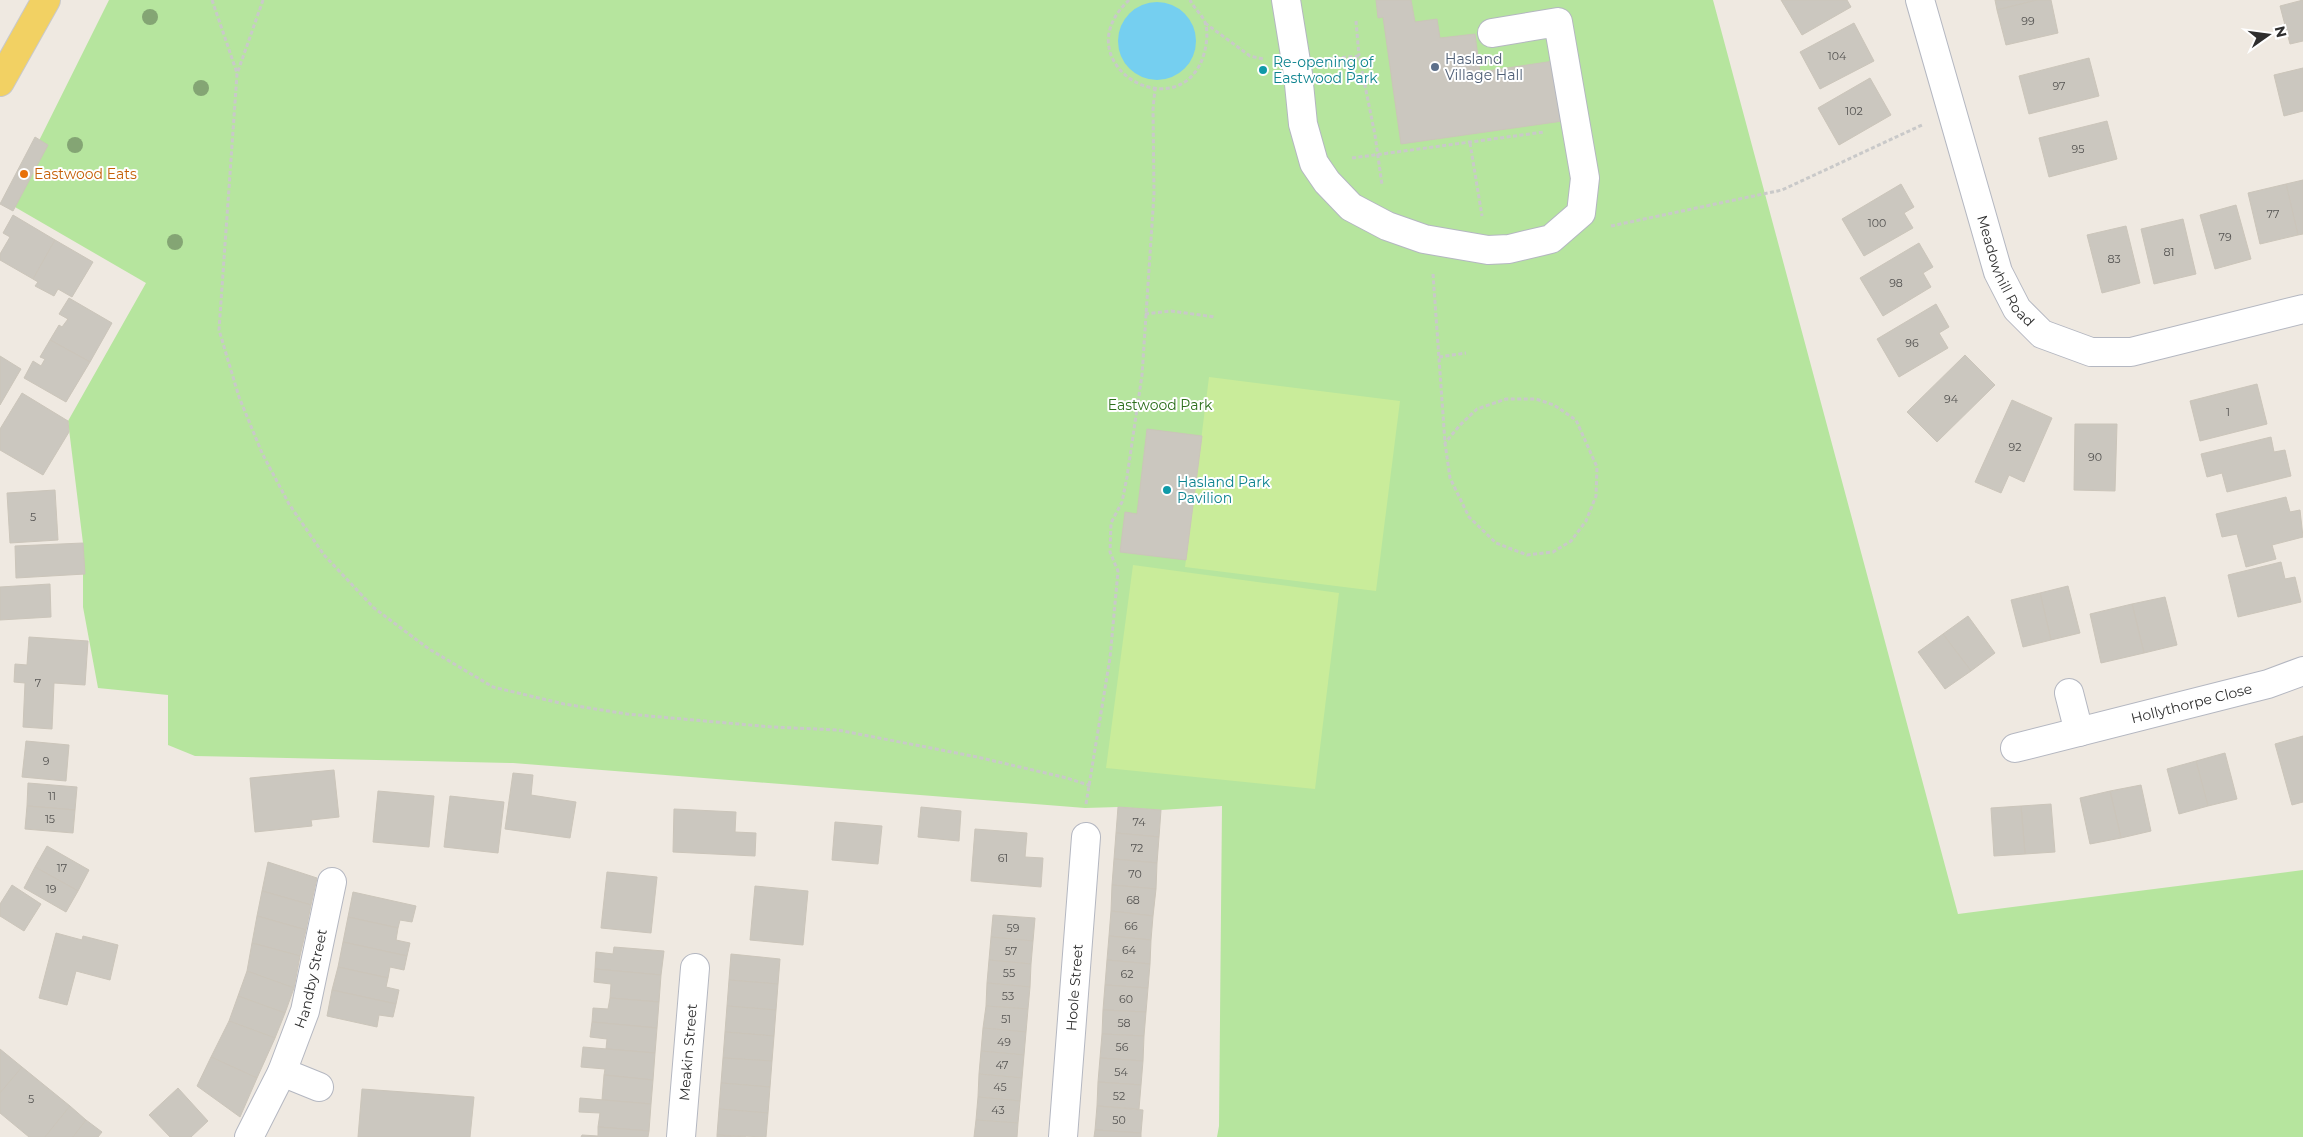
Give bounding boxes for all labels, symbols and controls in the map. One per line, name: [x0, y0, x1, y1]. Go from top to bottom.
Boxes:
north arrow: [2243, 10, 2293, 60]
house number: 99: [2021, 14, 2035, 28]
text: N: [2271, 24, 2291, 40]
house number: 104: [1828, 49, 1847, 63]
place label: Hasland Village Hall: [1445, 50, 1523, 84]
place label: Re-opening of Eastwood Park: [1273, 53, 1378, 87]
marker: Hasland Village Hall: [1429, 61, 1441, 73]
marker: Re-opening of Eastwood Park: [1257, 64, 1269, 76]
house number: 97: [2052, 79, 2066, 93]
house number: 102: [1845, 104, 1863, 118]
house number: 95: [2072, 142, 2084, 156]
place label: Eastwood Eats: [34, 165, 137, 183]
marker: Eastwood Eats: [18, 168, 30, 180]
house number: 77: [2267, 207, 2279, 221]
street label: Meadowhill Road: [1973, 213, 2038, 330]
house number: 100: [1868, 216, 1886, 230]
house number: 79: [2218, 230, 2232, 244]
house number: 81: [2164, 245, 2175, 259]
house number: 83: [2107, 252, 2121, 266]
house number: 98: [1889, 276, 1903, 290]
house number: 96: [1905, 336, 1919, 350]
house number: 94: [1944, 392, 1959, 406]
park label: Eastwood Park: [1108, 396, 1213, 414]
house number: 1: [2226, 405, 2230, 419]
house number: 92: [2009, 440, 2021, 454]
house number: 90: [2088, 450, 2102, 464]
place label: Hasland Park Pavilion: [1177, 473, 1271, 507]
marker: Hasland Park Pavilion: [1161, 484, 1173, 496]
house number: 5: [30, 510, 36, 524]
house number: 7: [35, 676, 41, 690]
street label: Hollythorpe Close: [2129, 679, 2254, 727]
house number: 9: [43, 754, 50, 768]
house number: 11: [48, 789, 56, 803]
house number: 15: [45, 812, 55, 826]
house number: 74: [1132, 815, 1146, 829]
house number: 72: [1131, 841, 1143, 855]
house number: 61: [998, 851, 1008, 865]
house number: 17: [57, 861, 67, 875]
house number: 70: [1128, 867, 1142, 881]
house number: 19: [46, 882, 57, 896]
house number: 68: [1126, 893, 1140, 907]
house number: 66: [1124, 919, 1138, 933]
house number: 59: [1007, 921, 1020, 935]
street label: Handby Street: [290, 927, 331, 1031]
street label: Hoole Street: [1062, 943, 1087, 1032]
house number: 64: [1122, 943, 1137, 957]
house number: 57: [1005, 944, 1017, 958]
house number: 55: [1003, 966, 1015, 980]
house number: 62: [1121, 967, 1133, 981]
house number: 53: [1002, 989, 1014, 1003]
house number: 60: [1119, 992, 1133, 1006]
street label: Meakin Street: [675, 1003, 701, 1102]
house number: 51: [1001, 1012, 1011, 1026]
house number: 58: [1117, 1016, 1131, 1030]
house number: 49: [997, 1035, 1011, 1049]
house number: 56: [1116, 1040, 1129, 1054]
house number: 47: [995, 1058, 1009, 1072]
house number: 54: [1114, 1065, 1128, 1079]
house number: 45: [993, 1080, 1007, 1094]
house number: 52: [1113, 1089, 1125, 1103]
house number: 5: [28, 1092, 34, 1106]
house number: 43: [991, 1103, 1005, 1117]
house number: 50: [1112, 1113, 1126, 1127]

